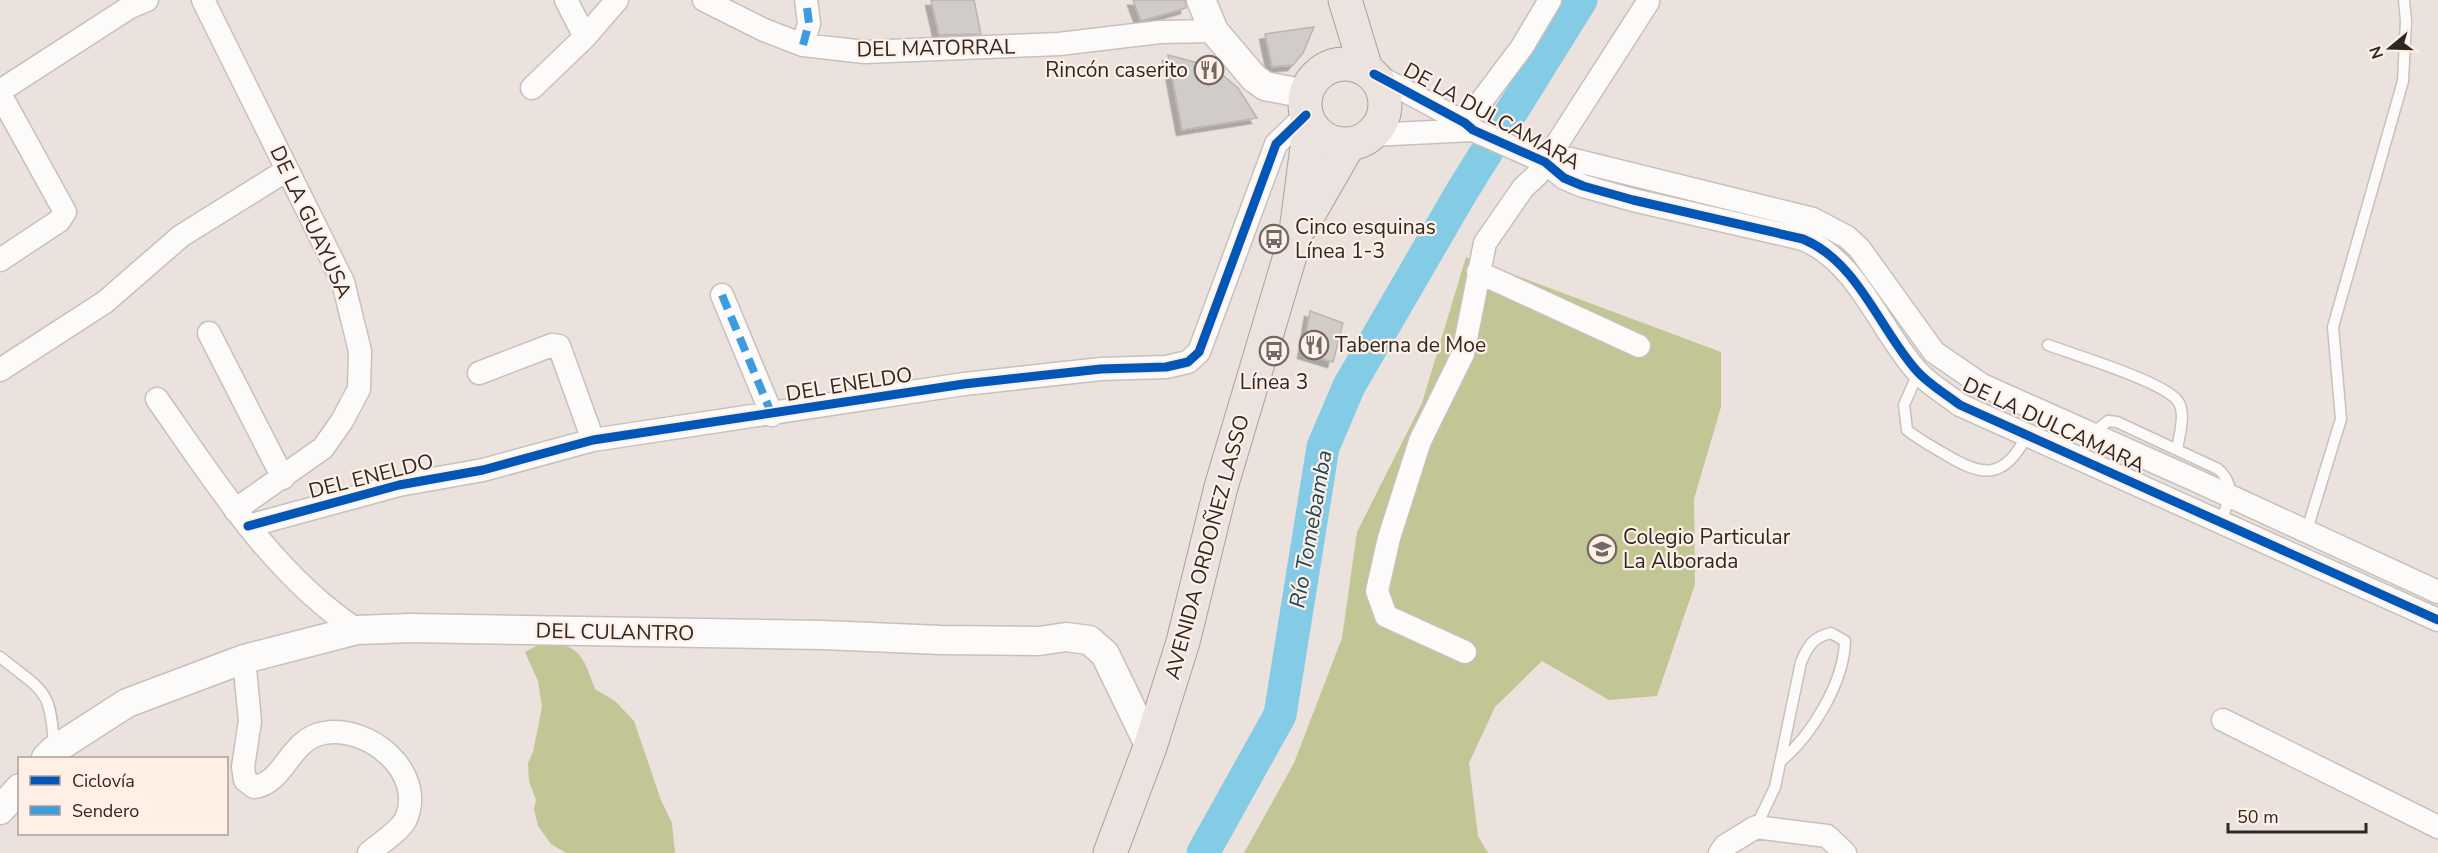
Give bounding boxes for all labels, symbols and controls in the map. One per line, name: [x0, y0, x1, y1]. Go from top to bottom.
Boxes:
north arrow: [2360, 18, 2420, 78]
street label: DEL MATORRAL: [856, 33, 1016, 63]
text: N: [2364, 43, 2389, 62]
restaurant icon: Rincón caserito: [1193, 54, 1225, 86]
place label: Rincón caserito: [1045, 56, 1188, 84]
street label: DE LA DULCAMARA: [1399, 56, 1585, 176]
street label: DE LA GUAYUSA: [263, 141, 359, 303]
place label: Cinco esquinas Línea 1-3: [1295, 213, 1436, 265]
bus stop icon: Cinco esquinas Línea 1-3: [1258, 223, 1290, 255]
restaurant icon: Taberna de Moe: [1298, 329, 1330, 361]
place label: Taberna de Moe: [1335, 331, 1486, 359]
bus stop icon: Línea 3: [1258, 335, 1290, 367]
street label: DEL ENELDO: [784, 360, 914, 408]
place label: Línea 3: [1240, 368, 1308, 396]
street label: DE LA DULCAMARA: [1958, 370, 2150, 480]
street label: AVENIDA ORDOÑEZ LASSO: [1158, 411, 1256, 683]
street label: DEL ENELDO: [306, 447, 436, 505]
water label: Río Tomebamba: [1282, 448, 1340, 610]
place label: Colegio Particular La Alborada: [1623, 523, 1791, 575]
school or university icon: Colegio Particular La Alborada: [1586, 533, 1618, 565]
street label: DEL CULANTRO: [535, 617, 695, 647]
legend: [18, 757, 228, 835]
text: Ciclovía: [72, 769, 135, 793]
scale bar: [2228, 796, 2366, 834]
text: Sendero: [72, 799, 139, 823]
text: 50 m: [2237, 805, 2279, 829]

